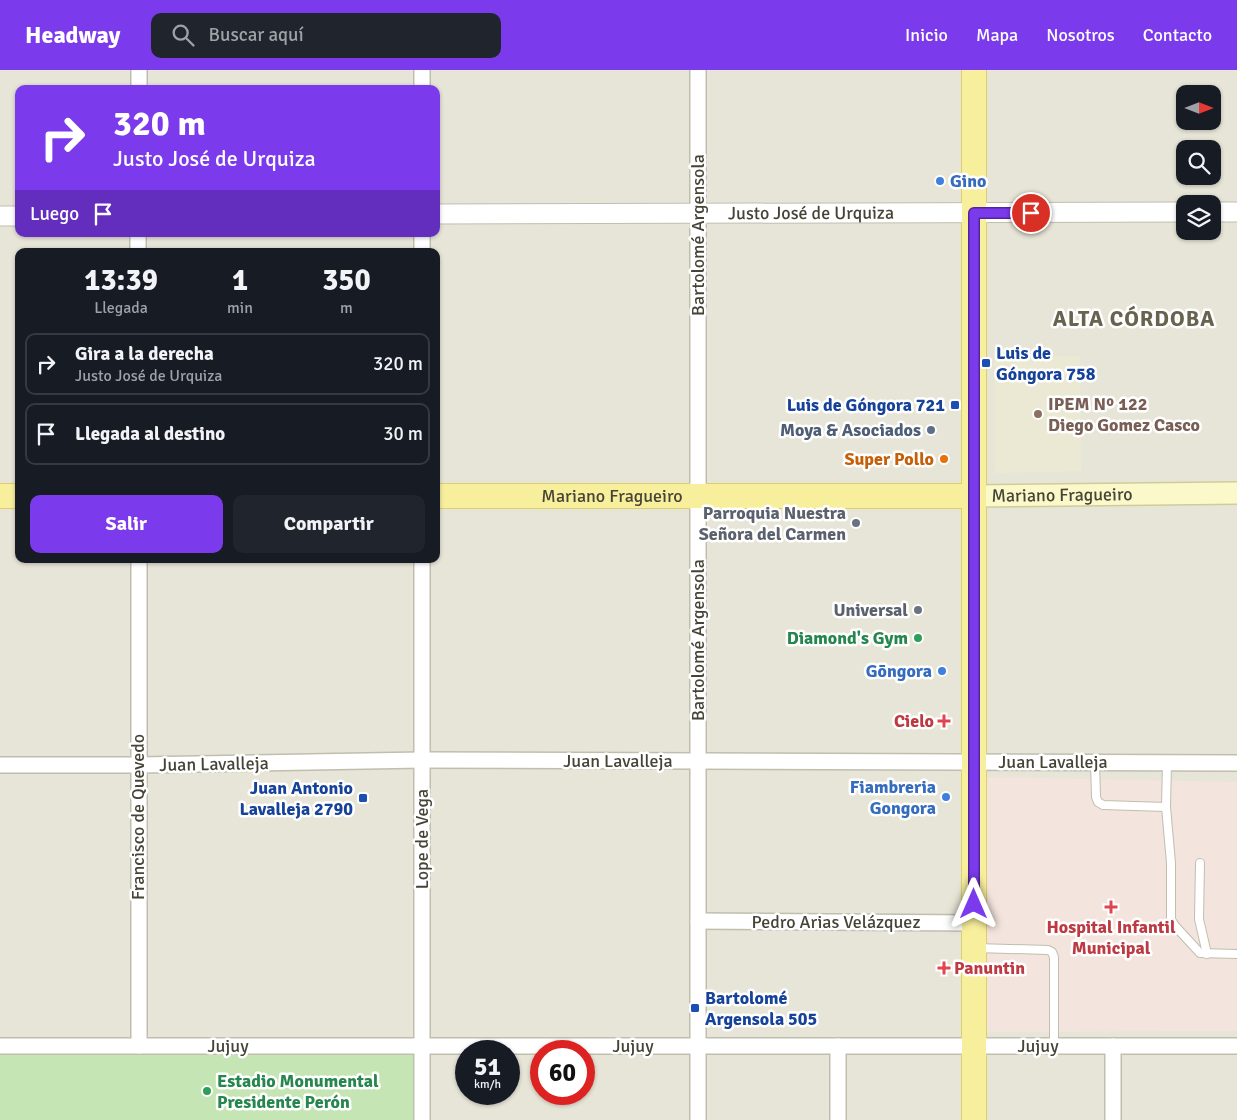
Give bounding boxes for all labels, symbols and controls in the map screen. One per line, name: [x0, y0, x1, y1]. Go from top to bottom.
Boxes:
search box: [151, 13, 501, 58]
text: Headway: [25, 20, 121, 50]
icon: search: [169, 21, 197, 49]
text: Buscar aquí: [209, 23, 304, 47]
text: Inicio: [905, 24, 948, 46]
text: Mapa: [976, 24, 1018, 46]
text: Nosotros: [1046, 24, 1115, 46]
text: Contacto: [1143, 24, 1212, 46]
north arrow: [1176, 85, 1221, 130]
map controls: [1176, 85, 1221, 240]
text: 320 m: [113, 102, 206, 145]
icon: right: [30, 105, 95, 170]
button: search: [1176, 140, 1221, 185]
text: Justo José de Urquiza: [113, 145, 316, 172]
street label: Bartolomé Argensola: [687, 154, 709, 316]
place label: Gino: [950, 170, 986, 192]
marker: Gino: [934, 175, 946, 187]
pin: [1010, 192, 1052, 234]
button: layers: [1176, 195, 1221, 240]
icon: arrive: [1017, 199, 1045, 227]
icon: arrive: [89, 200, 117, 228]
text: Luego: [30, 202, 79, 226]
street label: Justo José de Urquiza: [728, 202, 894, 224]
text: 13:39: [84, 262, 158, 299]
text: 1: [232, 262, 248, 299]
text: 350: [322, 262, 371, 299]
text: Llegada: [94, 298, 148, 318]
text: min: [227, 298, 253, 318]
text: m: [340, 298, 353, 318]
district label: ALTA CÓRDOBA: [1053, 305, 1215, 332]
text: Gira a la derecha: [75, 342, 214, 366]
place label: Luis de Góngora 758: [996, 342, 1096, 385]
icon: right: [32, 350, 60, 378]
text: 320 m: [373, 352, 423, 376]
marker: Luis de Góngora 758: [980, 357, 992, 369]
text: Justo José de Urquiza: [75, 366, 222, 386]
place label: IPEM Nº 122 Diego Gomez Casco: [1048, 393, 1200, 436]
place label: Luis de Góngora 721: [787, 394, 945, 416]
marker: Luis de Góngora 721: [949, 399, 961, 411]
marker: IPEM Nº 122 Diego Gomez Casco: [1032, 408, 1044, 420]
place label: Moya & Asociados: [780, 419, 921, 441]
icon: arrive: [32, 420, 60, 448]
text: Llegada al destino: [75, 422, 225, 446]
text: 30 m: [383, 422, 423, 446]
marker: Moya & Asociados: [925, 424, 937, 436]
place label: Super Pollo: [844, 448, 934, 470]
marker: Super Pollo: [938, 453, 950, 465]
street label: Mariano Fragueiro: [991, 483, 1133, 507]
street label: Mariano Fragueiro: [541, 485, 683, 507]
button: Salir: [30, 495, 223, 553]
button: Compartir: [233, 495, 425, 553]
place label: Parroquia Nuestra Señora del Carmen: [699, 502, 846, 545]
marker: Parroquia Nuestra Señora del Carmen: [850, 517, 862, 529]
street label: Bartolomé Argensola: [687, 559, 709, 721]
place label: Universal: [833, 599, 908, 621]
marker: Universal: [912, 604, 924, 616]
place label: Diamond's Gym: [787, 627, 908, 649]
marker: Diamond's Gym: [912, 632, 924, 644]
place label: Gōngora: [866, 660, 932, 682]
marker: Gōngora: [936, 665, 948, 677]
place label: Cielo: [894, 710, 934, 732]
marker: Cielo: [938, 715, 950, 727]
street label: Francisco de Quevedo: [127, 734, 149, 900]
street label: Juan Lavalleja: [563, 750, 673, 772]
street label: Juan Lavalleja: [998, 751, 1108, 773]
street label: Juan Lavalleja: [159, 752, 269, 776]
place label: Fiambreria Gongora: [850, 776, 936, 819]
place label: Juan Antonio Lavalleja 2790: [239, 777, 353, 820]
street label: Lope de Vega: [411, 789, 433, 889]
marker: Fiambreria Gongora: [940, 791, 952, 803]
marker: Juan Antonio Lavalleja 2790: [357, 792, 369, 804]
position arrow: [947, 877, 999, 929]
marker: Hospital Infantil Municipal: [1104, 900, 1118, 914]
street label: Pedro Arias Velázquez: [752, 911, 920, 933]
place label: Hospital Infantil Municipal: [1046, 916, 1176, 959]
place label: Panuntin: [954, 957, 1025, 979]
marker: Panuntin: [938, 962, 950, 974]
place label: Bartolomé Argensola 505: [705, 987, 817, 1030]
marker: Bartolomé Argensola 505: [689, 1002, 701, 1014]
street label: Jujuy: [207, 1035, 249, 1057]
street label: Jujuy: [612, 1035, 654, 1057]
street label: Jujuy: [1017, 1035, 1059, 1057]
speed limit sign: 60: [530, 1040, 595, 1105]
text: 51: [474, 1051, 501, 1082]
place label: Estadio Monumental Presidente Perón: [217, 1070, 379, 1113]
text: km/h: [474, 1077, 501, 1092]
marker: Estadio Monumental Presidente Perón: [201, 1085, 213, 1097]

